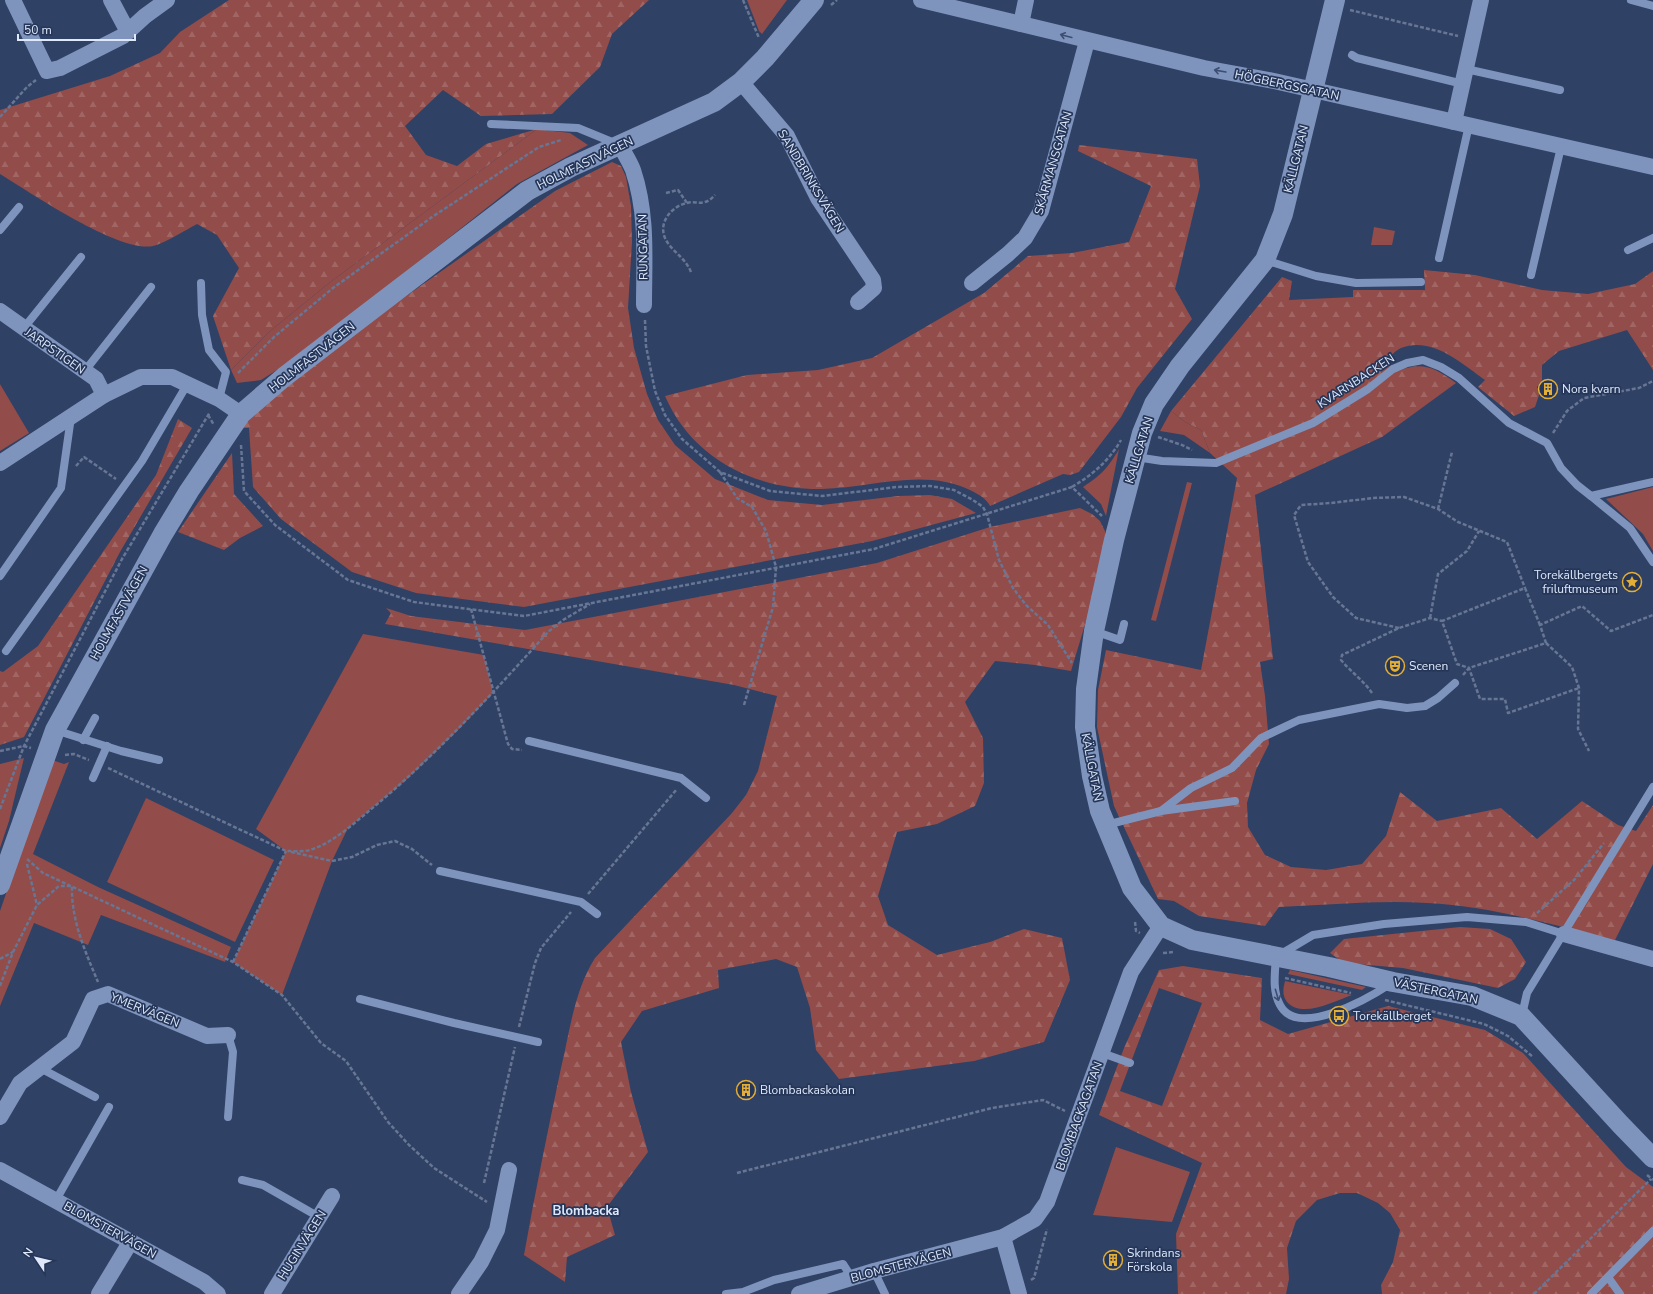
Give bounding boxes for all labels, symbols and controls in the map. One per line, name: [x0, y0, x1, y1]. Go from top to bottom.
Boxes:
scale bar: [18, 16, 135, 42]
text: 50 m: [24, 22, 52, 38]
one-way arrow: [1059, 31, 1072, 39]
street label: HÖGBERGSGATAN: [1233, 66, 1341, 104]
one-way arrow: [1213, 67, 1226, 75]
street label: SKÅRMANSGATAN: [1031, 109, 1075, 217]
street label: KÄLLGATAN: [1280, 124, 1312, 194]
street label: SANDBRINKSVÄGEN: [774, 127, 848, 235]
street label: HOLMFASTVÄGEN: [534, 133, 636, 193]
street label: RUNGATAN: [634, 214, 652, 280]
street label: HOLMFASTVÄGEN: [266, 318, 358, 396]
street label: JARPSTIGEN: [21, 324, 88, 378]
street label: KVARNBACKEN: [1314, 350, 1398, 412]
building icon: Nora kvarn: [1537, 378, 1559, 400]
place label: Nora kvarn: [1562, 381, 1621, 397]
street label: KÄLLGATAN: [1121, 415, 1157, 485]
street label: HOLMFASTVÄGEN: [87, 563, 151, 663]
place label: Torekällbergets friluftmuseum: [1534, 567, 1618, 597]
place icon: Torekällbergets friluftmuseum: [1621, 571, 1643, 593]
theatre icon: Scenen: [1384, 655, 1406, 677]
place label: Scenen: [1409, 658, 1448, 674]
street label: KÄLLGATAN: [1078, 732, 1106, 802]
street label: VÄSTERGATAN: [1391, 974, 1480, 1008]
street label: YMERVÄGEN: [107, 988, 182, 1031]
one-way arrow: [1274, 989, 1281, 1002]
bus stop icon: Torekällberget: [1328, 1005, 1350, 1027]
place label: Torekällberget: [1353, 1008, 1432, 1024]
street label: BLOMBACKAGATAN: [1052, 1059, 1106, 1173]
building icon: Blombackaskolan: [735, 1079, 757, 1101]
place label: Blombackaskolan: [760, 1082, 855, 1098]
street label: BLOMSTERVÄGEN: [61, 1198, 159, 1262]
district label: Blombacka: [553, 1202, 619, 1220]
street label: HUGINVÄGEN: [274, 1207, 330, 1283]
north arrow: [16, 1238, 56, 1278]
street label: BLOMSTERVÄGEN: [849, 1244, 953, 1286]
text: N: [20, 1245, 37, 1260]
place label: Skrindans Förskola: [1127, 1245, 1180, 1275]
building icon: Skrindans Förskola: [1102, 1249, 1124, 1271]

